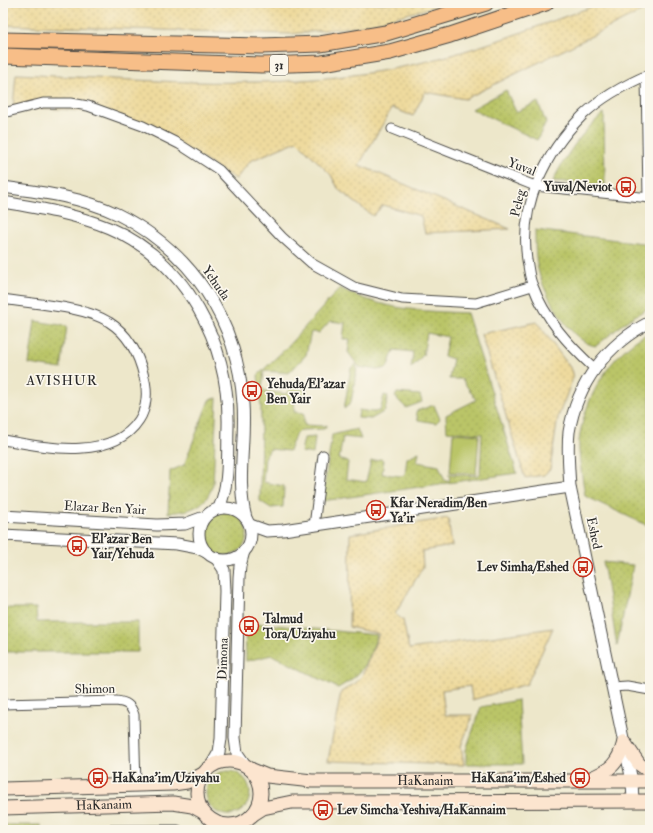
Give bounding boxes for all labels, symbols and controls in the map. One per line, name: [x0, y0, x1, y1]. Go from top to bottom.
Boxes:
road number: 31: [270, 55, 288, 75]
street label: Yuval: [506, 154, 539, 180]
bus stop icon: Yuval/Neviot: [615, 176, 637, 198]
place label: Yuval/Neviot: [543, 179, 613, 195]
street label: Peleg: [507, 187, 529, 218]
street label: Yehuda: [198, 263, 234, 304]
district label: AVISHUR: [25, 372, 98, 389]
place label: Yehuda/El'azar Ben Yair: [265, 376, 346, 407]
bus stop icon: Yehuda/El'azar Ben Yair: [241, 380, 263, 402]
place label: Kfar Neradim/Ben Ya'ir: [389, 495, 487, 526]
street label: Elazar Ben Yair: [64, 498, 147, 518]
bus stop icon: Kfar Neradim/Ben Ya'ir: [365, 499, 387, 521]
street label: Eshed: [583, 515, 605, 551]
place label: El'azar Ben Yair/Yehuda: [90, 531, 155, 562]
bus stop icon: El'azar Ben Yair/Yehuda: [66, 535, 88, 557]
bus stop icon: Lev Simha/Eshed: [572, 556, 594, 578]
place label: Lev Simha/Eshed: [477, 559, 570, 575]
place label: Talmud Tora/Uziyahu: [262, 611, 336, 643]
bus stop icon: Talmud Tora/Uziyahu: [238, 615, 260, 637]
street label: Dimona: [214, 637, 232, 680]
street label: Shimon: [75, 681, 116, 697]
bus stop icon: HaKana'im/Uziyahu: [87, 767, 109, 789]
bus stop icon: HaKana'im/Eshed: [569, 767, 591, 789]
place label: HaKana'im/Uziyahu: [112, 770, 220, 787]
place label: HaKana'im/Eshed: [471, 770, 567, 786]
street label: HaKanaim: [397, 773, 453, 789]
street label: HaKanaim: [76, 796, 132, 814]
bus stop icon: Lev Simcha Yeshiva/HaKannaim: [312, 799, 334, 821]
place label: Lev Simcha Yeshiva/HaKannaim: [337, 802, 507, 818]

